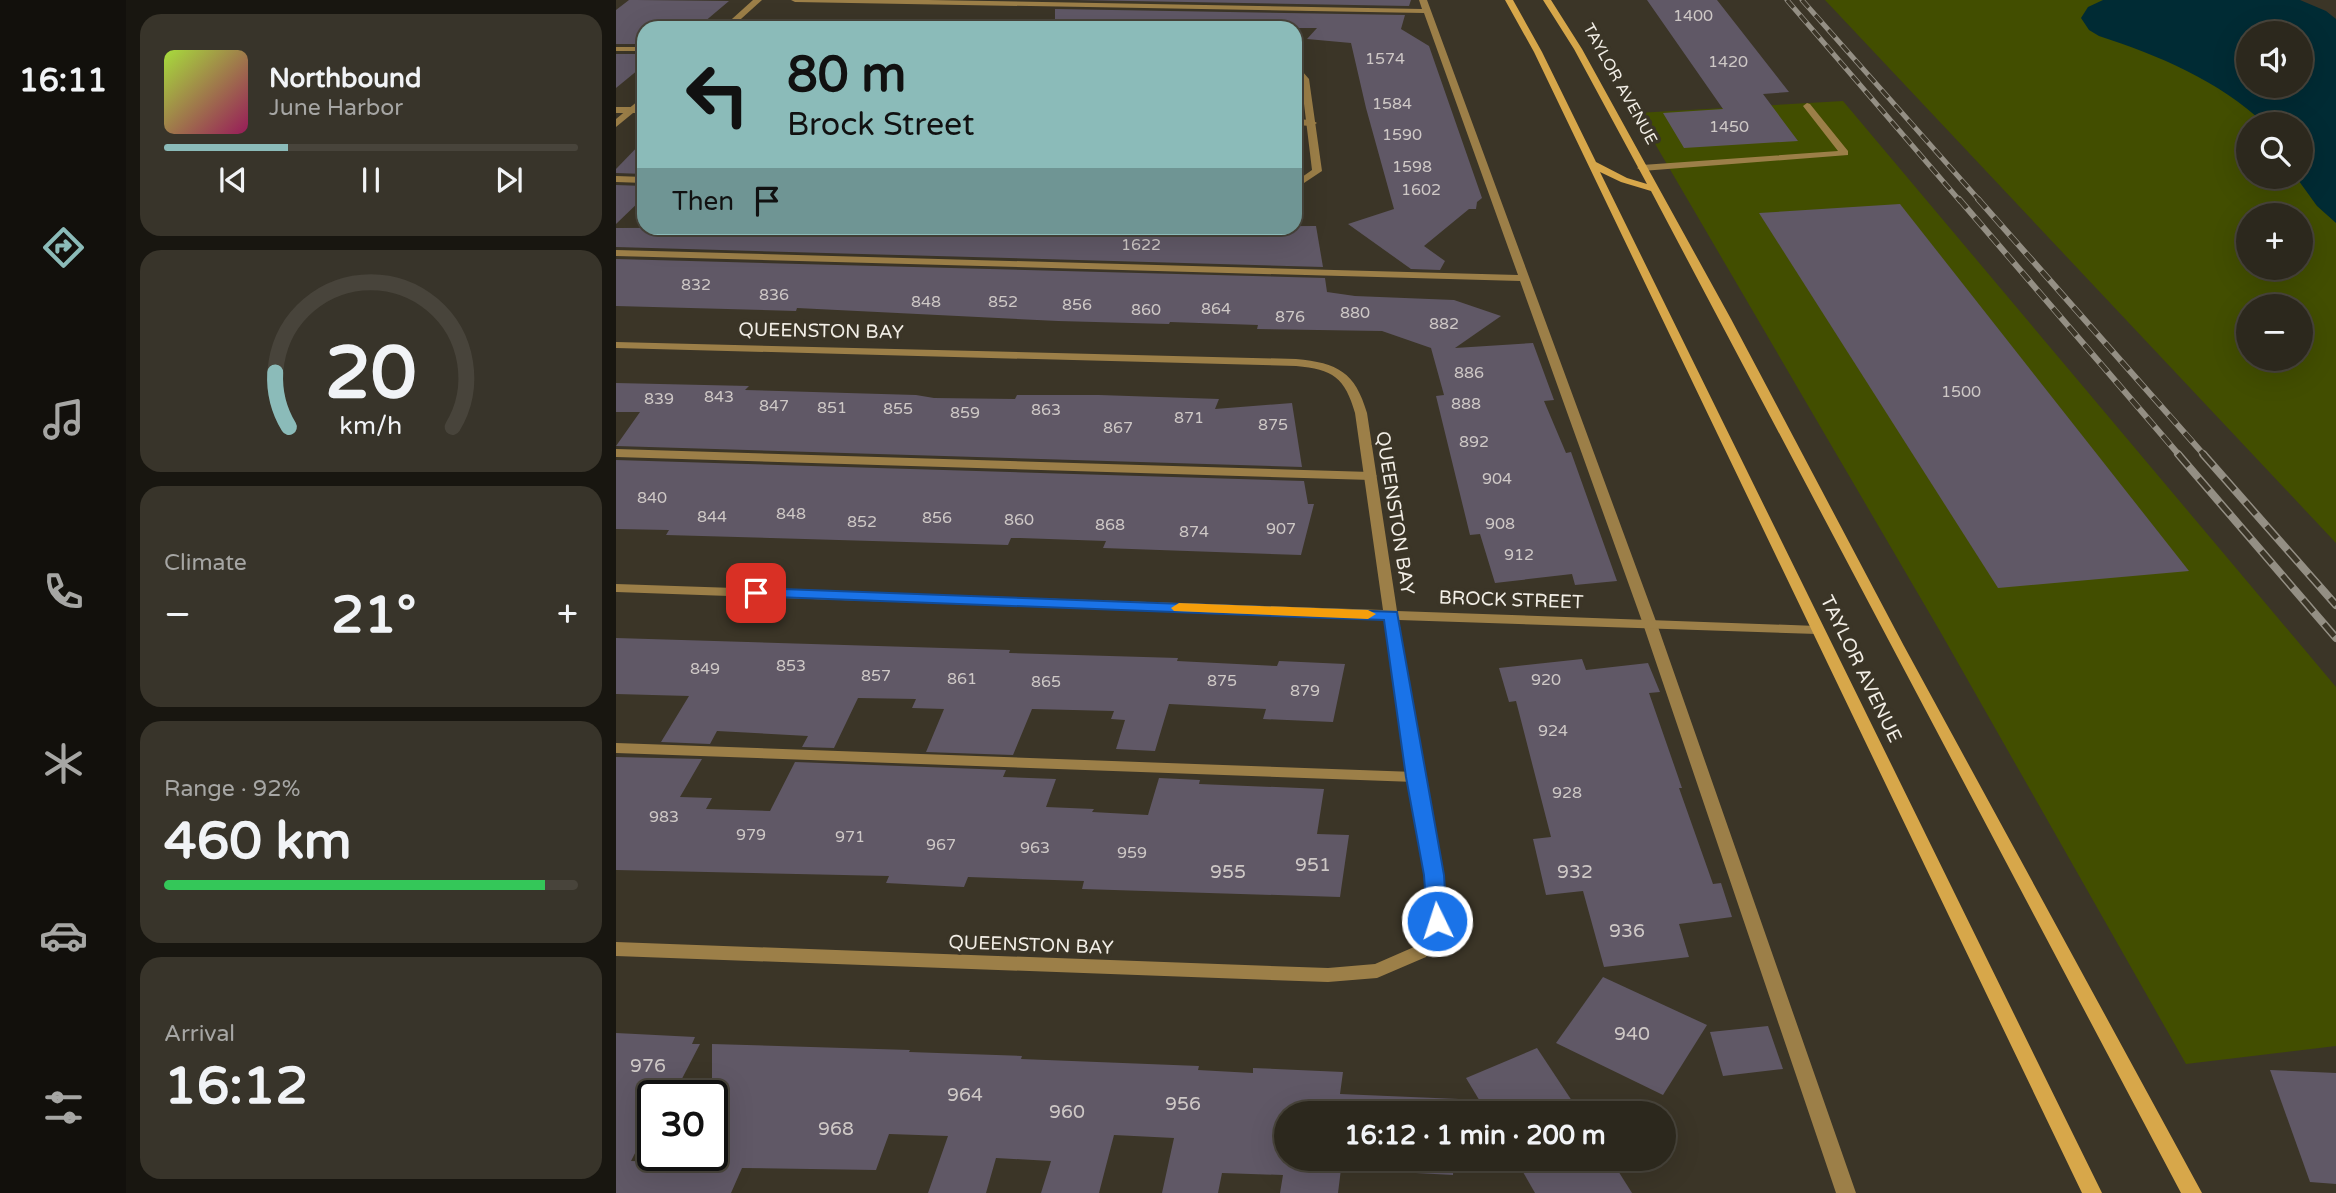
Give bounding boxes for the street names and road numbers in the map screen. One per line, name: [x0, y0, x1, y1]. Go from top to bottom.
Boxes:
street label: TAYLOR AVENUE: [1578, 20, 1662, 148]
street label: QUEENSTON BAY: [738, 319, 904, 343]
street label: QUEENSTON BAY: [1371, 430, 1419, 596]
street label: BROCK STREET: [1438, 586, 1584, 614]
street label: TAYLOR AVENUE: [1816, 592, 1906, 746]
street label: QUEENSTON BAY: [948, 931, 1114, 959]

